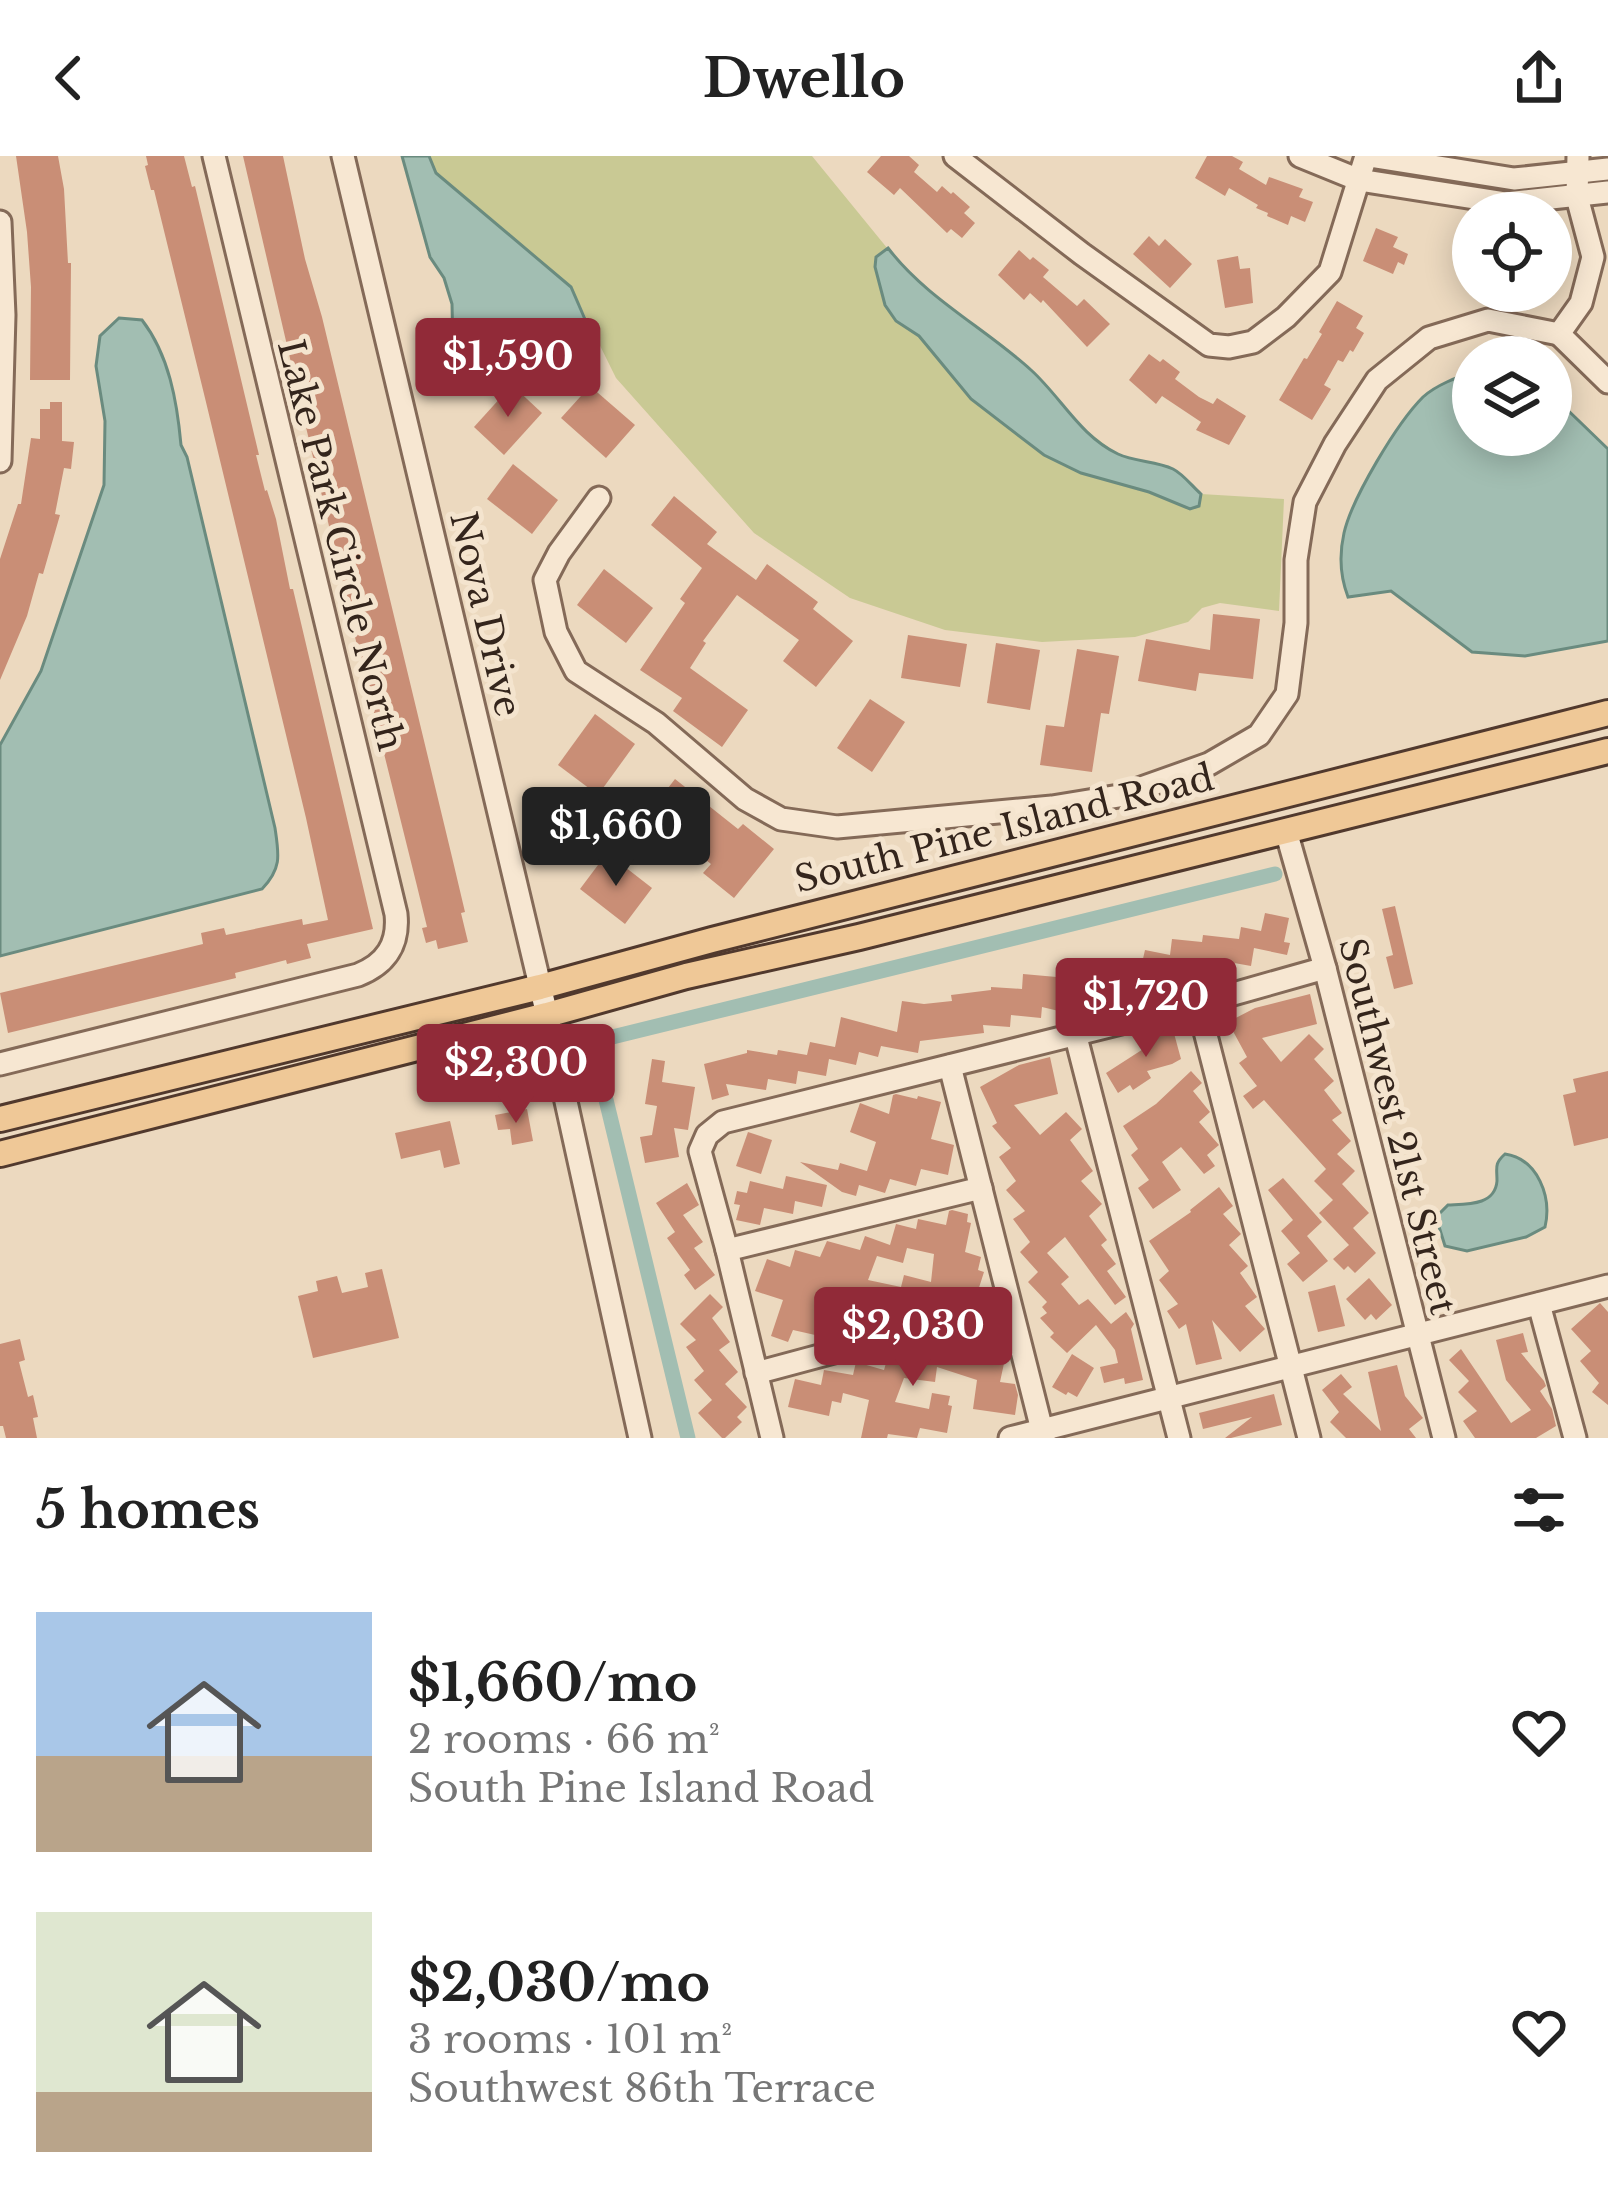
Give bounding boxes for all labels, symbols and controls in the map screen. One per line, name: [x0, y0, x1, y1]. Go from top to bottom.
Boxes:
icon: back: [36, 45, 102, 111]
text: Dwello: [703, 45, 905, 112]
icon: share: [1506, 45, 1572, 111]
map controls: [1452, 192, 1572, 456]
button: locate: [1452, 192, 1572, 312]
pin: $1,590: [410, 318, 606, 420]
text: $1,590: [442, 332, 574, 381]
street label: Lake Park Circle North: [268, 335, 413, 755]
button: layers: [1452, 336, 1572, 456]
street label: Nova Drive: [440, 507, 531, 721]
street label: South Pine Island Road: [790, 755, 1218, 902]
pin: $1,660: [518, 787, 714, 889]
text: $1,660: [549, 801, 683, 850]
street label: Southwest 21st Street: [1329, 933, 1466, 1319]
pin: $1,720: [1048, 958, 1244, 1060]
text: $1,720: [1083, 972, 1209, 1021]
pin: $2,300: [418, 1024, 614, 1126]
text: $2,300: [444, 1038, 588, 1087]
pin: $2,030: [815, 1287, 1011, 1389]
text: $2,030: [841, 1301, 985, 1350]
icon: filters: [1506, 1477, 1572, 1543]
text: 5 homes: [36, 1479, 260, 1542]
text: $1,660/mo: [408, 1652, 697, 1715]
icon: home: [132, 1660, 276, 1804]
icon: heart: [1506, 1699, 1572, 1765]
text: 2 rooms · 66 m²: [408, 1715, 720, 1764]
text: South Pine Island Road: [408, 1764, 874, 1813]
text: $2,030/mo: [408, 1952, 710, 2015]
icon: home: [132, 1960, 276, 2104]
icon: heart: [1506, 1999, 1572, 2065]
text: 3 rooms · 101 m²: [408, 2015, 732, 2064]
text: Southwest 86th Terrace: [408, 2064, 876, 2113]

